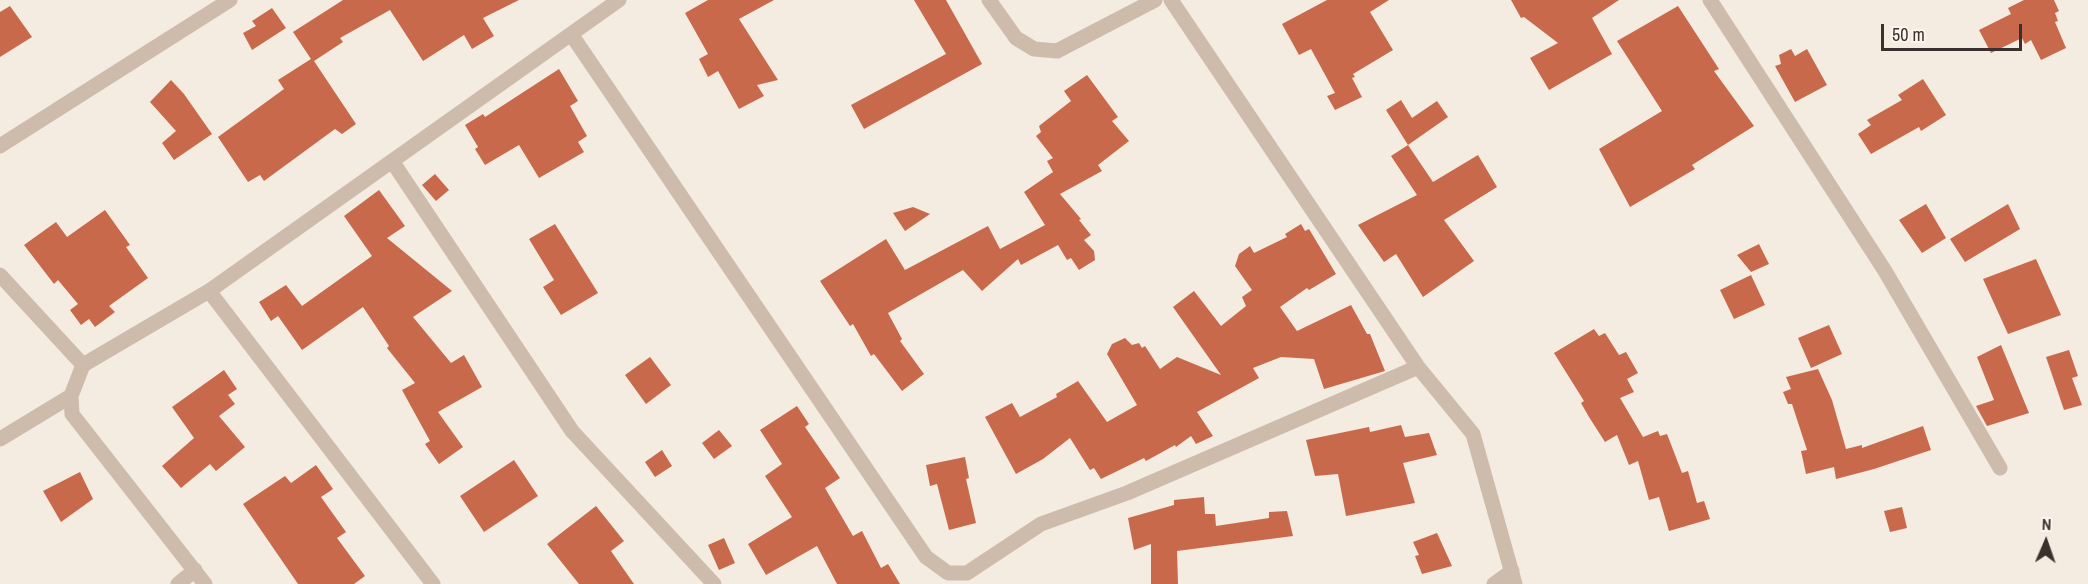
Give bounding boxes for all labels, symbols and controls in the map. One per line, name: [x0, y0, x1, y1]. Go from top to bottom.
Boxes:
scale bar: [1884, 12, 2025, 50]
text: 50 m: [1892, 22, 1925, 47]
north arrow: [2016, 512, 2076, 572]
text: N: [2041, 513, 2052, 535]

